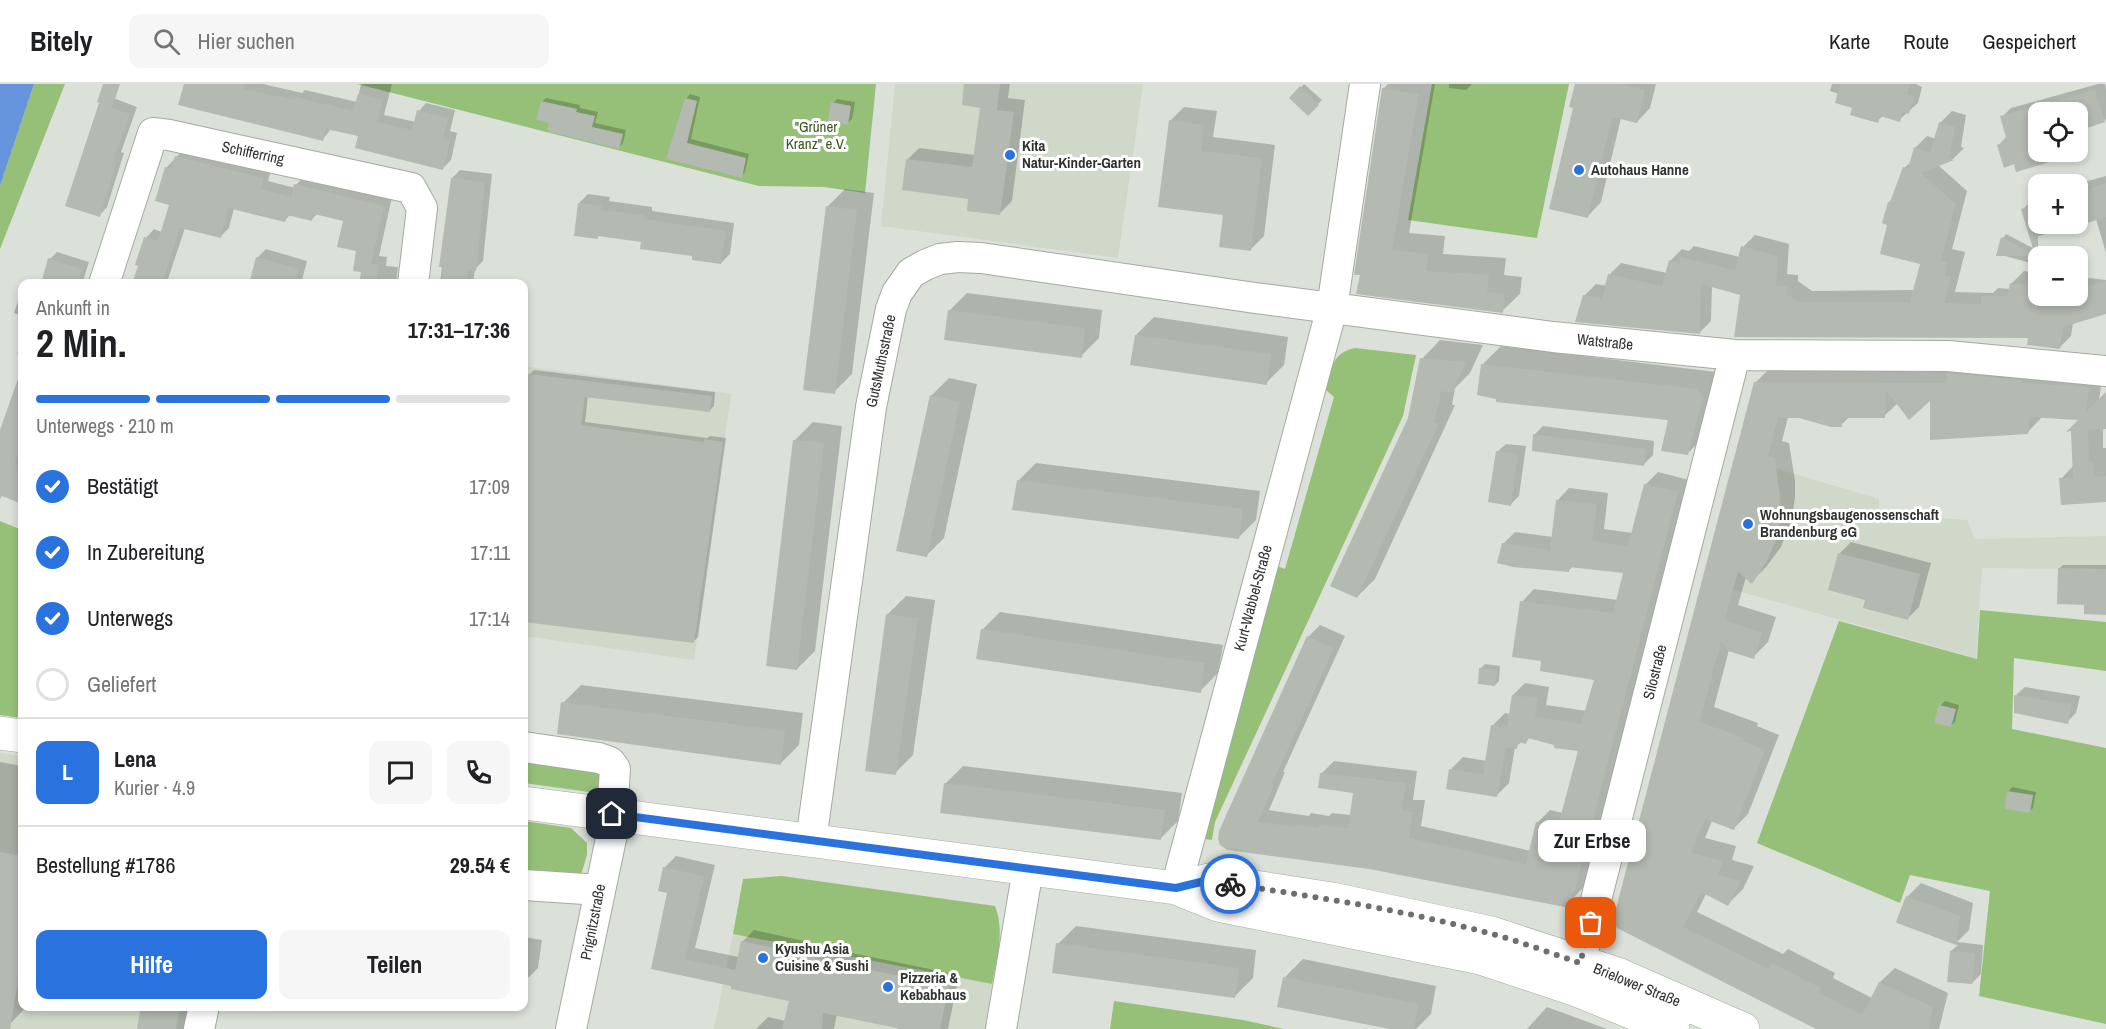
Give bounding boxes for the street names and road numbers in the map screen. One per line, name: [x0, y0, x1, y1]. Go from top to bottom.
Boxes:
street label: Schifferring: [220, 136, 286, 169]
street label: GutsMuthsstraße: [860, 312, 901, 409]
street label: Watstraße: [1576, 328, 1634, 355]
street label: Kurt-Wabbel-Straße: [1228, 542, 1277, 653]
street label: Silostraße: [1638, 642, 1672, 702]
street label: Prignitzstraße: [575, 882, 610, 962]
street label: Brielower Straße: [1590, 958, 1684, 1012]

